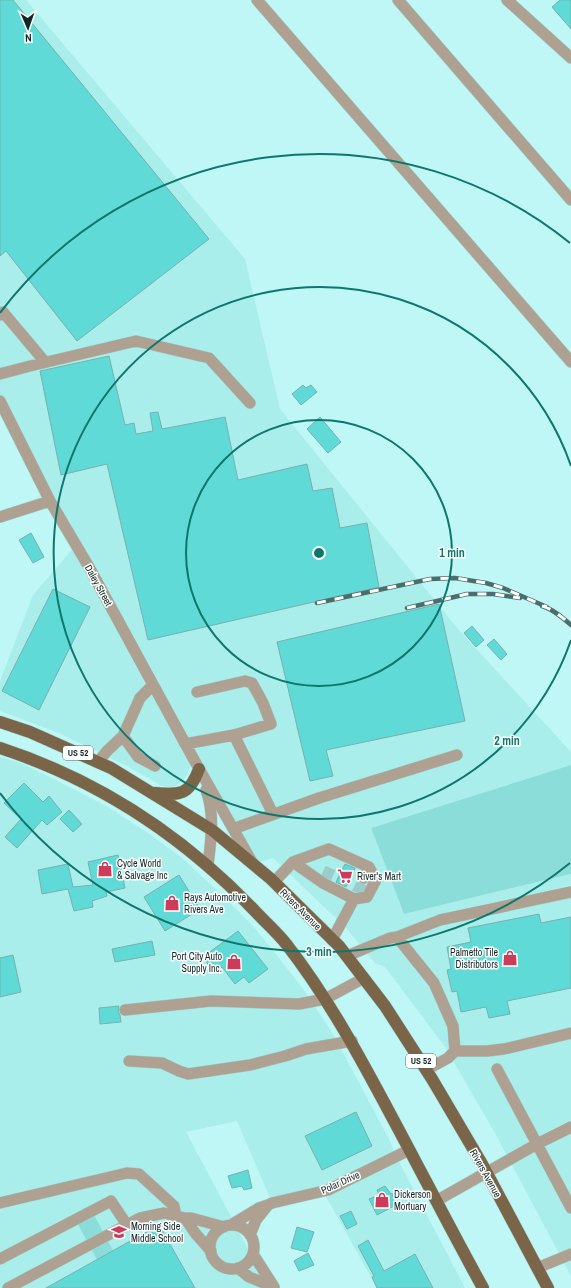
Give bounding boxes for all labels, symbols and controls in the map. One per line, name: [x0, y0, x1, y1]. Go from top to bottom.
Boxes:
north arrow: [8, 8, 48, 48]
text: N: [25, 31, 32, 45]
text: 1 min: [439, 545, 465, 561]
centre of rings: [312, 546, 326, 560]
street label: Daley Street: [82, 562, 116, 609]
text: 2 min: [494, 733, 520, 749]
road number: US 52: [63, 746, 93, 760]
place label: Cycle World & Salvage Inc: [117, 857, 168, 882]
shop icon: Cycle World & Salvage Inc: [96, 860, 114, 878]
supermarket icon: River's Mart: [336, 867, 354, 885]
place label: River's Mart: [357, 870, 402, 883]
street label: Rivers Avenue: [277, 886, 324, 933]
place label: Rays Automotive Rivers Ave: [184, 891, 246, 916]
shop icon: Rays Automotive Rivers Ave: [163, 894, 181, 912]
text: 3 min: [306, 944, 332, 960]
place label: Palmetto Tile Distributors: [450, 946, 498, 971]
shop icon: Palmetto Tile Distributors: [501, 949, 519, 967]
place label: Port City Auto Supply Inc.: [171, 950, 222, 975]
shop icon: Port City Auto Supply Inc.: [225, 953, 243, 971]
road number: US 52: [406, 1054, 436, 1068]
street label: Rivers Avenue: [467, 1147, 504, 1200]
street label: Polar Drive: [319, 1168, 362, 1197]
place label: Dickerson Mortuary: [394, 1188, 431, 1213]
shop icon: Dickerson Mortuary: [373, 1191, 391, 1209]
place label: Morning Side Middle School: [131, 1220, 183, 1245]
school or university icon: Morning Side Middle School: [110, 1223, 128, 1241]

